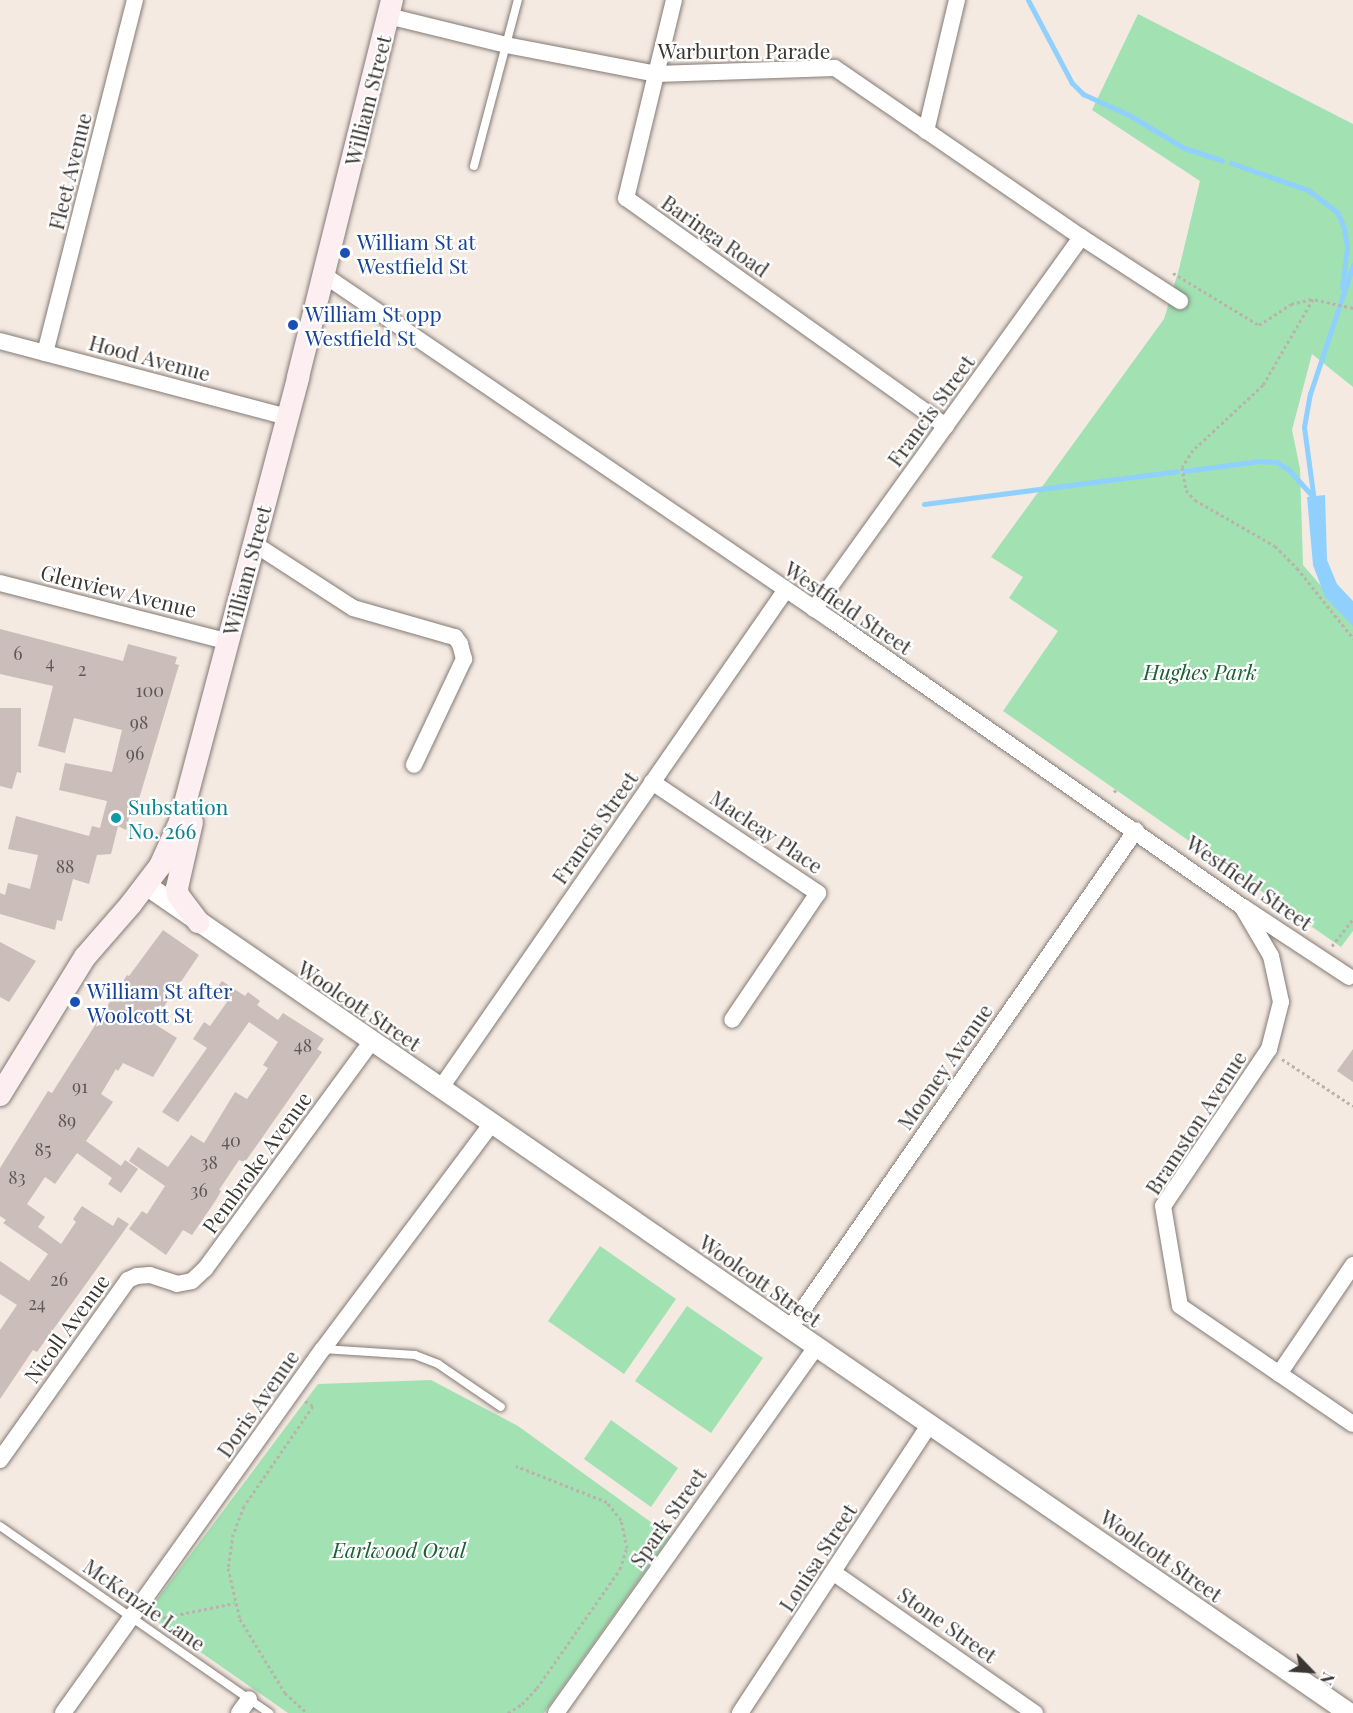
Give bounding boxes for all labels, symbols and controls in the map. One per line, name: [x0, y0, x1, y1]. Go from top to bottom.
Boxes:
street label: William Street: [339, 32, 395, 168]
street label: Warburton Parade: [658, 37, 830, 63]
street label: Fleet Avenue: [42, 109, 96, 233]
street label: Baringa Road: [657, 189, 775, 281]
place label: William St at Westfield St: [357, 228, 476, 278]
marker: William St at Westfield St: [338, 246, 352, 260]
place label: William St opp Westfield St: [305, 300, 442, 350]
marker: William St opp Westfield St: [286, 318, 300, 332]
street label: Hood Avenue: [86, 329, 214, 385]
street label: Francis Street: [881, 349, 979, 471]
street label: William Street: [217, 502, 275, 638]
street label: Westfield Street: [780, 555, 918, 659]
street label: Glenview Avenue: [38, 558, 200, 622]
house number: 6: [13, 642, 23, 664]
house number: 4: [46, 651, 54, 673]
house number: 2: [78, 658, 86, 680]
park label: Hughes Park: [1143, 658, 1257, 684]
house number: 100: [136, 679, 164, 701]
house number: 98: [130, 711, 148, 733]
house number: 96: [126, 742, 144, 764]
street label: Francis Street: [546, 766, 642, 888]
street label: Macleay Place: [706, 784, 828, 878]
place label: Substation No. 266: [128, 793, 228, 843]
marker: Substation No. 266: [109, 811, 123, 825]
street label: Westfield Street: [1182, 829, 1318, 935]
house number: 88: [56, 855, 74, 877]
street label: Woolcott Street: [293, 954, 427, 1056]
place label: William St after Woolcott St: [87, 977, 233, 1027]
marker: William St after Woolcott St: [68, 995, 82, 1009]
street label: Mooney Avenue: [891, 998, 997, 1134]
house number: 48: [294, 1034, 312, 1056]
street label: Bramston Avenue: [1139, 1045, 1251, 1199]
house number: 91: [72, 1075, 88, 1097]
street label: Pembroke Avenue: [196, 1086, 316, 1238]
house number: 89: [58, 1109, 76, 1131]
house number: 40: [221, 1129, 241, 1151]
house number: 85: [35, 1138, 51, 1160]
house number: 38: [200, 1151, 218, 1173]
house number: 83: [8, 1166, 26, 1188]
house number: 36: [190, 1179, 208, 1201]
street label: Woolcott Street: [695, 1229, 827, 1331]
house number: 26: [50, 1268, 68, 1290]
street label: Nicoll Avenue: [18, 1269, 114, 1387]
house number: 24: [28, 1292, 46, 1314]
street label: Doris Avenue: [211, 1344, 303, 1462]
street label: Spark Street: [623, 1462, 711, 1572]
street label: Louisa Street: [773, 1498, 861, 1616]
street label: Woolcott Street: [1096, 1504, 1228, 1606]
park label: Earlwood Oval: [332, 1536, 466, 1562]
street label: McKenzie Lane: [79, 1553, 211, 1655]
street label: Stone Street: [894, 1581, 1002, 1667]
north arrow: [1281, 1641, 1341, 1701]
text: N: [1316, 1669, 1340, 1688]

